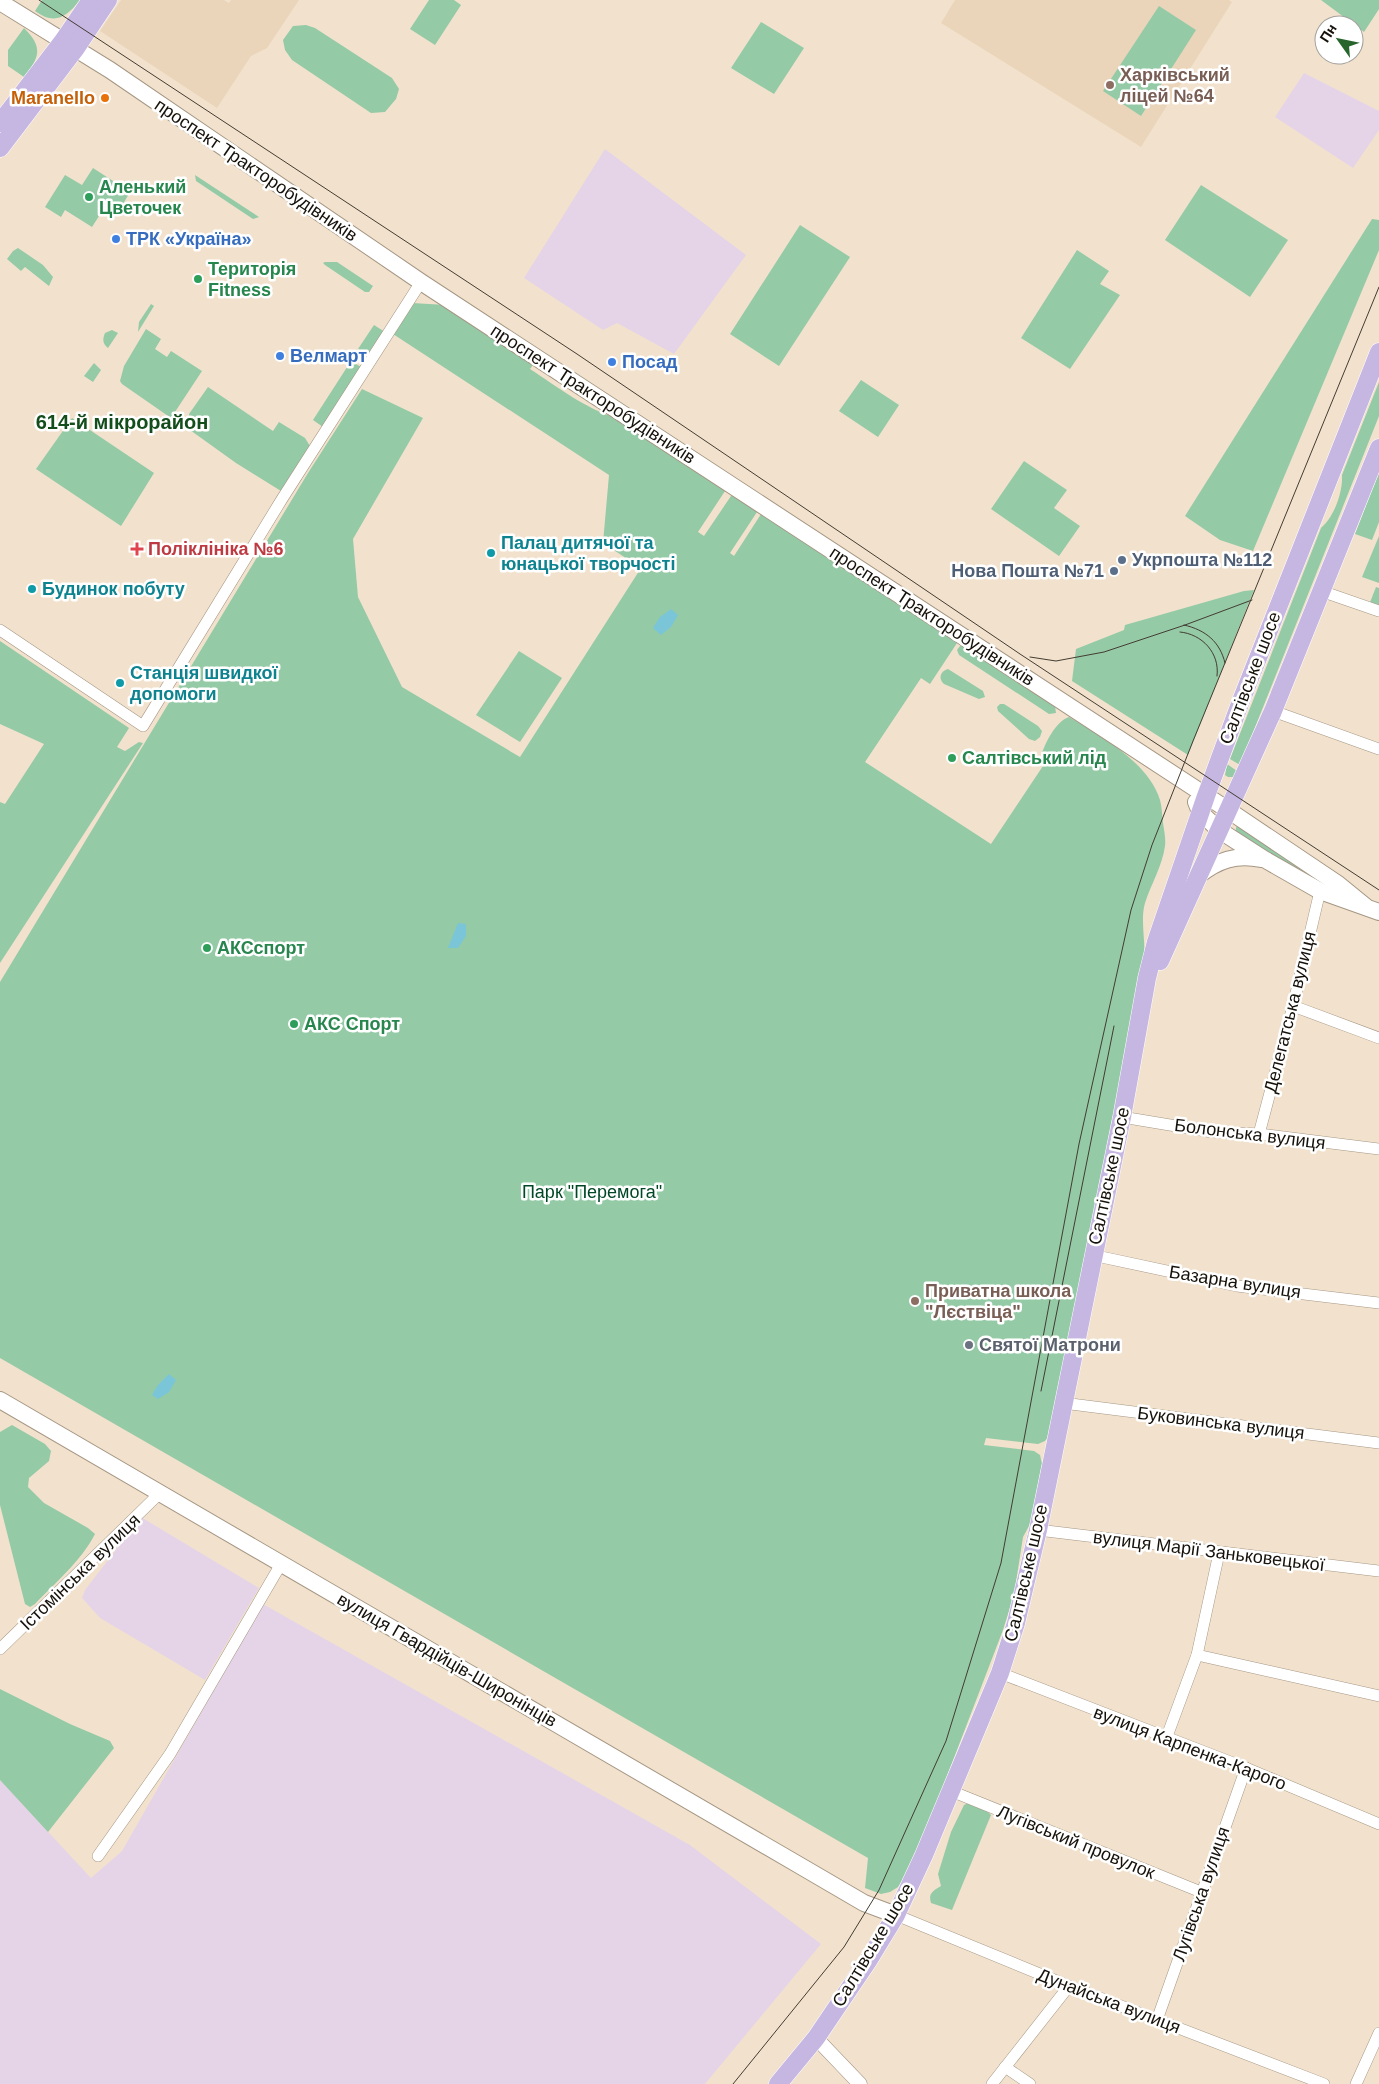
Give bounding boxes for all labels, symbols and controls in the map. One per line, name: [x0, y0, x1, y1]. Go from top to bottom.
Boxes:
north arrow: [1314, 15, 1364, 65]
text: Пн: [1316, 21, 1340, 45]
place label: Харківський ліцей №64: [1120, 65, 1230, 106]
marker: Харківський ліцей №64: [1104, 79, 1116, 91]
place label: Maranello: [11, 88, 95, 108]
marker: Maranello: [99, 92, 111, 104]
street label: проспект Тракторобудівників: [151, 95, 361, 245]
place label: Аленький Цветочек: [99, 177, 186, 218]
marker: Аленький Цветочек: [83, 191, 95, 203]
place label: ТРК «Україна»: [126, 229, 251, 249]
marker: ТРК «Україна»: [110, 233, 122, 245]
place label: Територія Fitness: [208, 259, 296, 300]
marker: Територія Fitness: [192, 273, 204, 285]
street label: проспект Тракторобудівників: [487, 320, 699, 468]
place label: Велмарт: [290, 346, 367, 366]
marker: Велмарт: [274, 350, 286, 362]
place label: Посад: [622, 352, 678, 372]
marker: Посад: [606, 356, 618, 368]
district label: 614-й мікрорайон: [36, 411, 208, 433]
place label: Палац дитячої та юнацької творчості: [501, 533, 675, 574]
place label: Поліклініка №6: [148, 539, 284, 559]
marker: Поліклініка №6: [130, 542, 144, 556]
street label: проспект Тракторобудівників: [826, 542, 1038, 690]
marker: Палац дитячої та юнацької творчості: [485, 547, 497, 559]
place label: Укрпошта №112: [1132, 550, 1272, 570]
marker: Укрпошта №112: [1116, 554, 1128, 566]
place label: Нова Пошта №71: [951, 561, 1104, 581]
marker: Нова Пошта №71: [1108, 565, 1120, 577]
place label: Будинок побуту: [42, 579, 185, 599]
marker: Будинок побуту: [26, 583, 38, 595]
street label: Салтівське шосе: [1216, 609, 1284, 747]
place label: Станція швидкої допомоги: [130, 663, 279, 704]
marker: Станція швидкої допомоги: [114, 677, 126, 689]
place label: Салтівський лід: [962, 748, 1107, 768]
marker: Салтівський лід: [946, 752, 958, 764]
street label: Делегатська вулиця: [1260, 929, 1320, 1095]
place label: АКСспорт: [217, 938, 305, 958]
marker: АКСспорт: [201, 942, 213, 954]
place label: АКС Спорт: [304, 1014, 400, 1034]
marker: АКС Спорт: [288, 1018, 300, 1030]
street label: Салтівське шосе: [1085, 1105, 1133, 1247]
street label: Болонська вулиця: [1173, 1115, 1327, 1153]
park label: Парк "Перемога": [522, 1182, 662, 1202]
street label: Базарна вулиця: [1168, 1262, 1302, 1302]
place label: Приватна школа "Лєствіца": [925, 1281, 1072, 1322]
marker: Приватна школа "Лєствіца": [909, 1295, 921, 1307]
place label: Святої Матрони: [979, 1335, 1121, 1355]
marker: Святої Матрони: [963, 1339, 975, 1351]
street label: Буковинська вулиця: [1136, 1403, 1306, 1443]
street label: Салтівське шосе: [1000, 1502, 1052, 1644]
street label: Істомінська вулиця: [16, 1510, 144, 1634]
street label: вулиця Марії Заньковецької: [1092, 1527, 1326, 1575]
street label: вулиця Гвардійців-Широнінців: [334, 1589, 560, 1731]
street label: вулиця Карпенка-Карого: [1091, 1702, 1289, 1794]
street label: Лугівський провулок: [994, 1801, 1158, 1883]
street label: Лугівська вулиця: [1169, 1824, 1233, 1964]
street label: Салтівське шосе: [828, 1880, 918, 2010]
street label: Дунайська вулиця: [1035, 1964, 1183, 2038]

